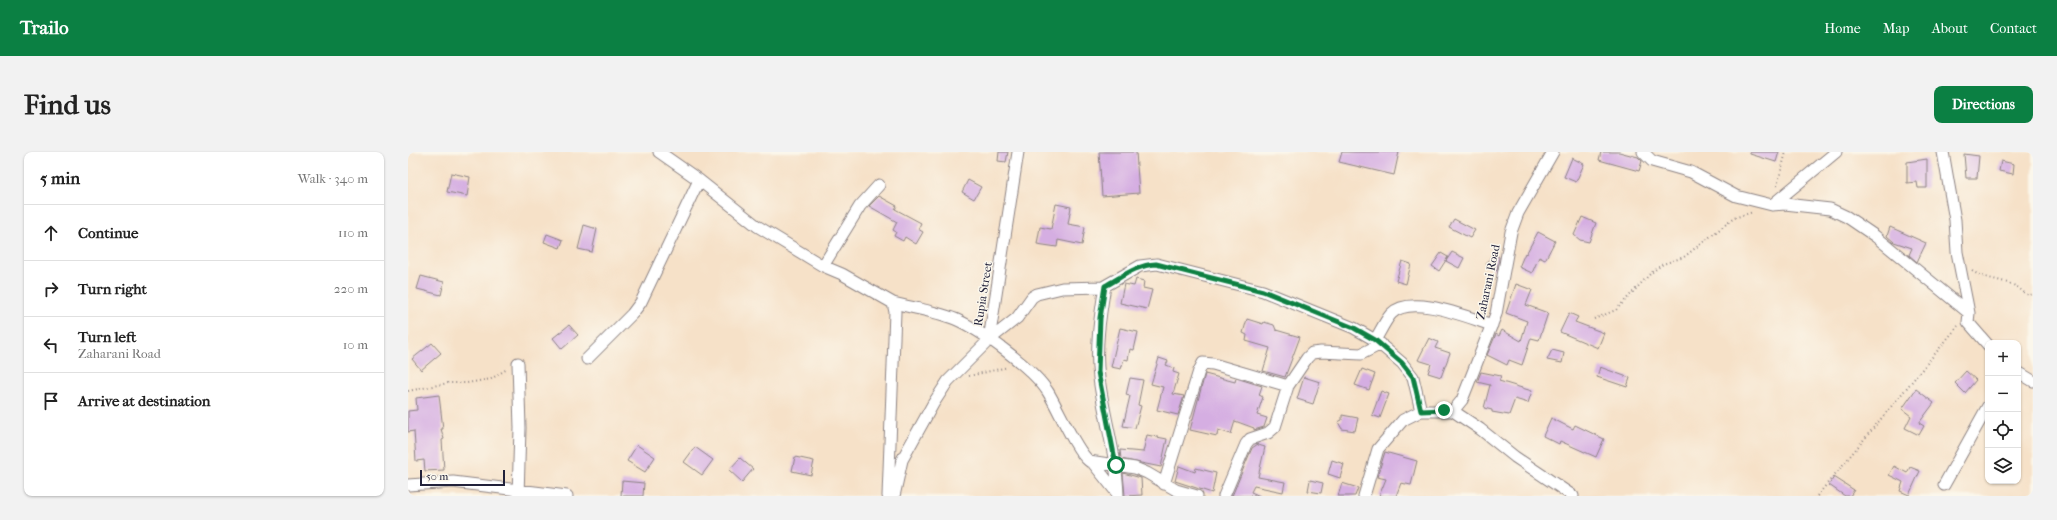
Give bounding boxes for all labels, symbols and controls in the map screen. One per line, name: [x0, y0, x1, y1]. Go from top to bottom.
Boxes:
text: Trailo: [20, 17, 69, 39]
text: Home: [1824, 20, 1861, 37]
text: Map: [1883, 20, 1910, 37]
text: About: [1932, 20, 1968, 37]
text: Contact: [1990, 20, 2037, 37]
button: Directions: [1934, 86, 2033, 123]
text: Find us: [24, 88, 111, 121]
text: 5 min: [40, 168, 80, 188]
text: Walk · 340 m: [298, 171, 368, 186]
icon: ahead: [40, 222, 62, 244]
text: Continue: [78, 224, 138, 242]
text: 110 m: [338, 225, 368, 240]
street label: Zaharani Road: [1473, 243, 1503, 321]
street label: Rupia Street: [971, 260, 995, 327]
icon: right: [40, 278, 62, 300]
text: Turn right: [78, 280, 147, 298]
text: 220 m: [334, 281, 368, 296]
text: Turn left: [78, 328, 136, 346]
icon: left: [40, 334, 62, 356]
text: 10 m: [343, 337, 368, 352]
map controls: [1985, 340, 2021, 484]
button: +: [1985, 340, 2021, 376]
text: Zaharani Road: [78, 346, 161, 361]
button: −: [1985, 376, 2021, 412]
icon: arrive: [40, 390, 62, 412]
text: Arrive at destination: [78, 392, 210, 410]
route end: [1435, 401, 1453, 419]
button: locate: [1985, 412, 2021, 448]
button: layers: [1985, 448, 2021, 484]
route start: [1107, 456, 1125, 474]
scale bar: [420, 468, 505, 487]
text: 50 m: [426, 470, 448, 483]

